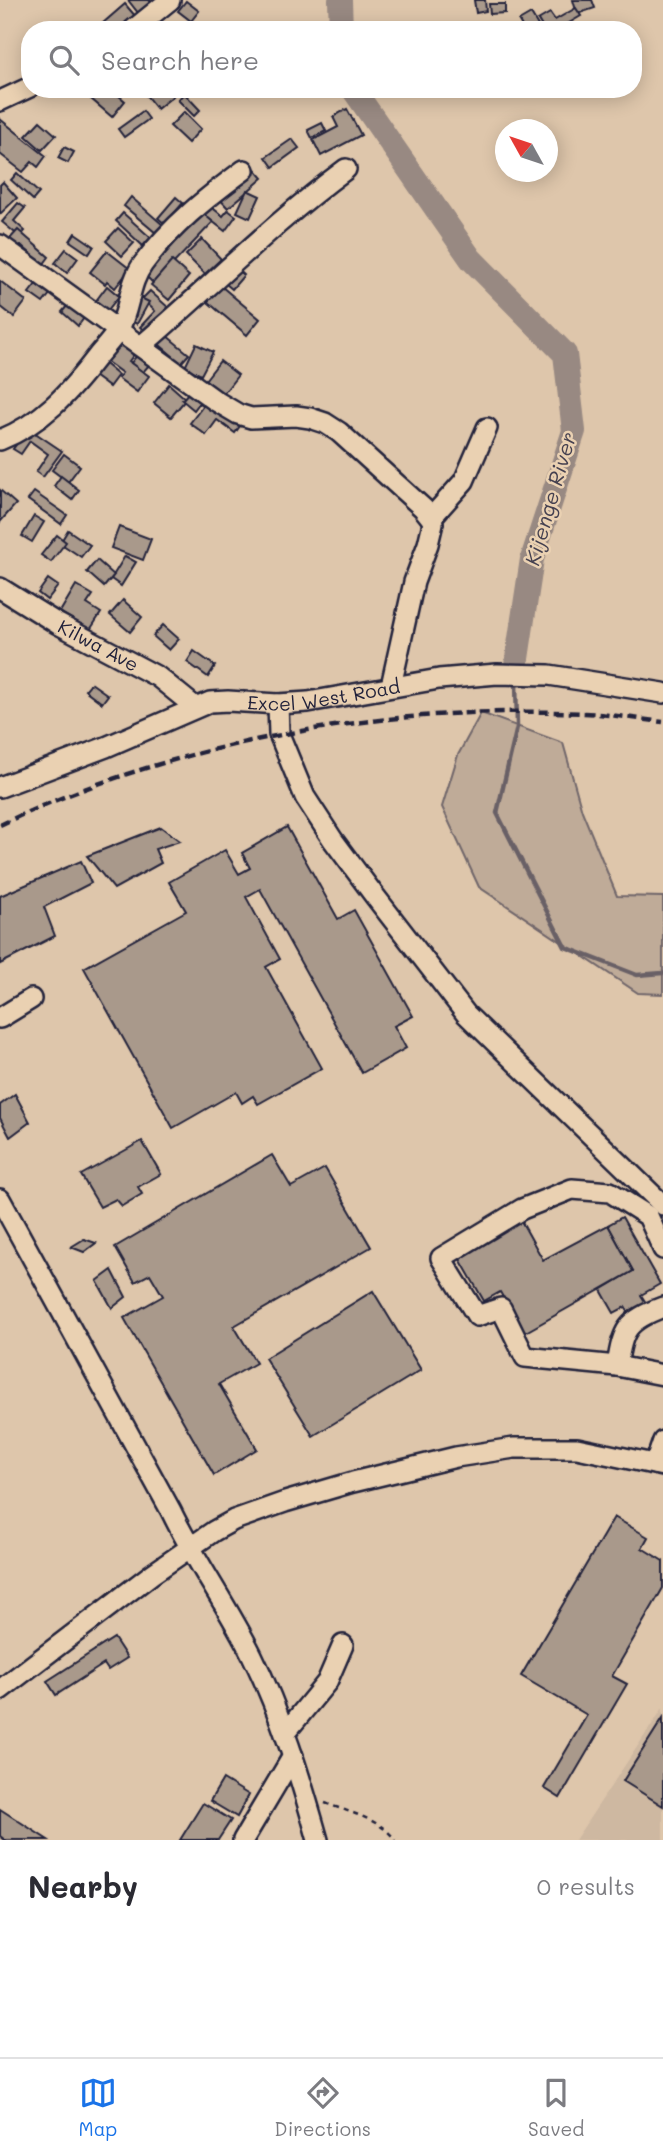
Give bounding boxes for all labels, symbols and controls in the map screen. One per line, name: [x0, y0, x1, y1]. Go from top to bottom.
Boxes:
search box: [21, 21, 642, 98]
icon: search: [45, 41, 83, 79]
text: Search here: [101, 43, 259, 77]
north arrow: [495, 119, 558, 182]
water label: Kijenge River: [518, 429, 581, 568]
street label: Kilwa Ave: [54, 613, 143, 677]
street label: Excel West Road: [247, 673, 402, 716]
text: Nearby: [28, 1866, 138, 1906]
text: 0 results: [537, 1871, 635, 1901]
tab: Map: [79, 2074, 117, 2141]
tab: Directions: [274, 2074, 371, 2141]
tab: Saved: [528, 2074, 584, 2141]

